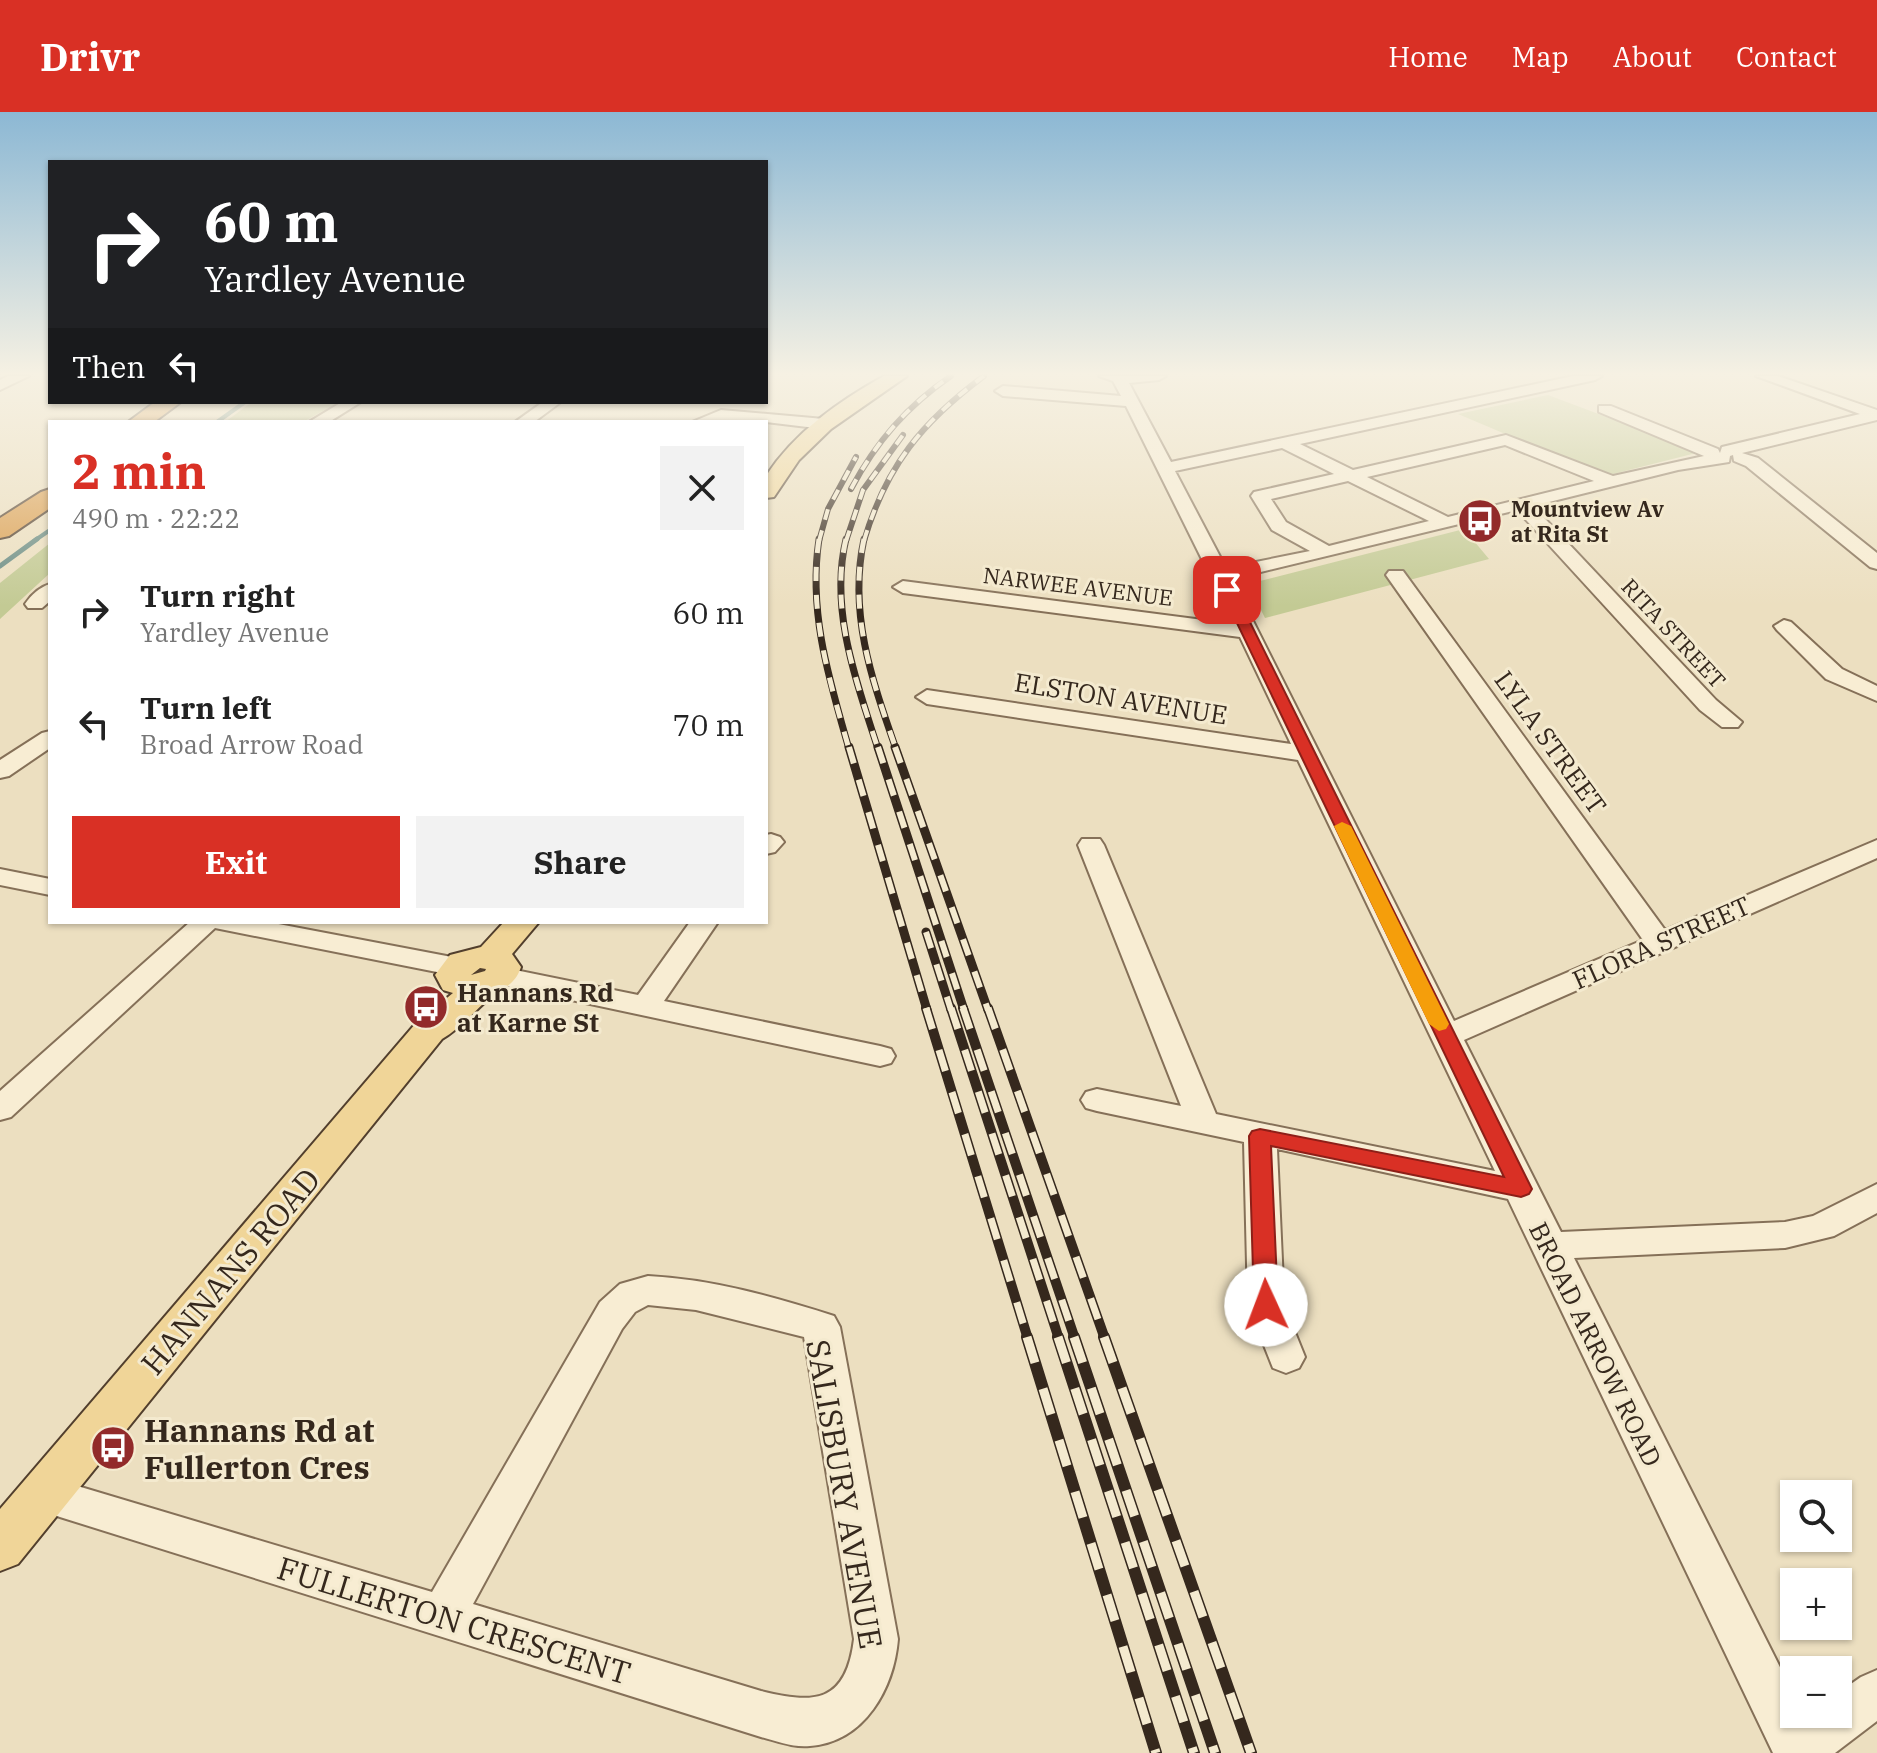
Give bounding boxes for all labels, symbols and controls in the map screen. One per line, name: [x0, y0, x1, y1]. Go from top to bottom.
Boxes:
text: Drivr: [40, 32, 140, 81]
text: Home: [1388, 38, 1468, 75]
text: Map: [1512, 38, 1569, 75]
text: About: [1613, 38, 1692, 75]
text: Contact: [1736, 38, 1837, 75]
text: 60 m: [204, 185, 339, 257]
icon: right: [72, 192, 176, 296]
text: Yardley Avenue: [204, 255, 466, 302]
icon: left: [162, 344, 206, 388]
text: Then: [72, 347, 146, 386]
text: 2 min: [72, 440, 206, 502]
button: close: [660, 446, 744, 530]
place label: Mountview Av at Rita St: [1511, 494, 1664, 548]
bus stop icon: Mountview Av at Rita St: [1456, 497, 1504, 545]
text: 490 m · 22:22: [72, 501, 240, 535]
pin: [1193, 556, 1261, 624]
street label: NARWEE AVENUE: [981, 560, 1175, 612]
icon: arrive: [1205, 568, 1249, 612]
street label: RITA STREET: [1616, 572, 1732, 694]
text: Turn right: [140, 576, 295, 615]
icon: right: [72, 590, 116, 634]
text: 60 m: [672, 593, 744, 632]
text: Yardley Avenue: [140, 615, 329, 649]
street label: ELSTON AVENUE: [1012, 664, 1230, 732]
street label: LYLA STREET: [1488, 664, 1615, 820]
text: Turn left: [140, 688, 272, 727]
icon: left: [72, 702, 116, 746]
text: 70 m: [672, 705, 744, 744]
text: Broad Arrow Road: [140, 727, 364, 761]
button: Exit: [72, 816, 400, 908]
button: Share: [416, 816, 744, 908]
street label: FLORA STREET: [1567, 888, 1755, 996]
place label: Hannans Rd at Karne St: [457, 975, 614, 1039]
bus stop icon: Hannans Rd at Karne St: [402, 983, 450, 1031]
street label: HANNANS ROAD: [131, 1159, 329, 1383]
street label: BROAD ARROW ROAD: [1522, 1216, 1670, 1472]
position arrow: [1224, 1263, 1308, 1347]
street label: SALISBURY AVENUE: [797, 1336, 893, 1652]
place label: Hannans Rd at Fullerton Cres: [144, 1409, 374, 1488]
bus stop icon: Hannans Rd at Fullerton Cres: [89, 1424, 137, 1472]
map controls: [1780, 1480, 1852, 1728]
button: search: [1780, 1480, 1852, 1552]
street label: FULLERTON CRESCENT: [272, 1546, 636, 1694]
button: +: [1780, 1568, 1852, 1640]
button: −: [1780, 1656, 1852, 1728]

